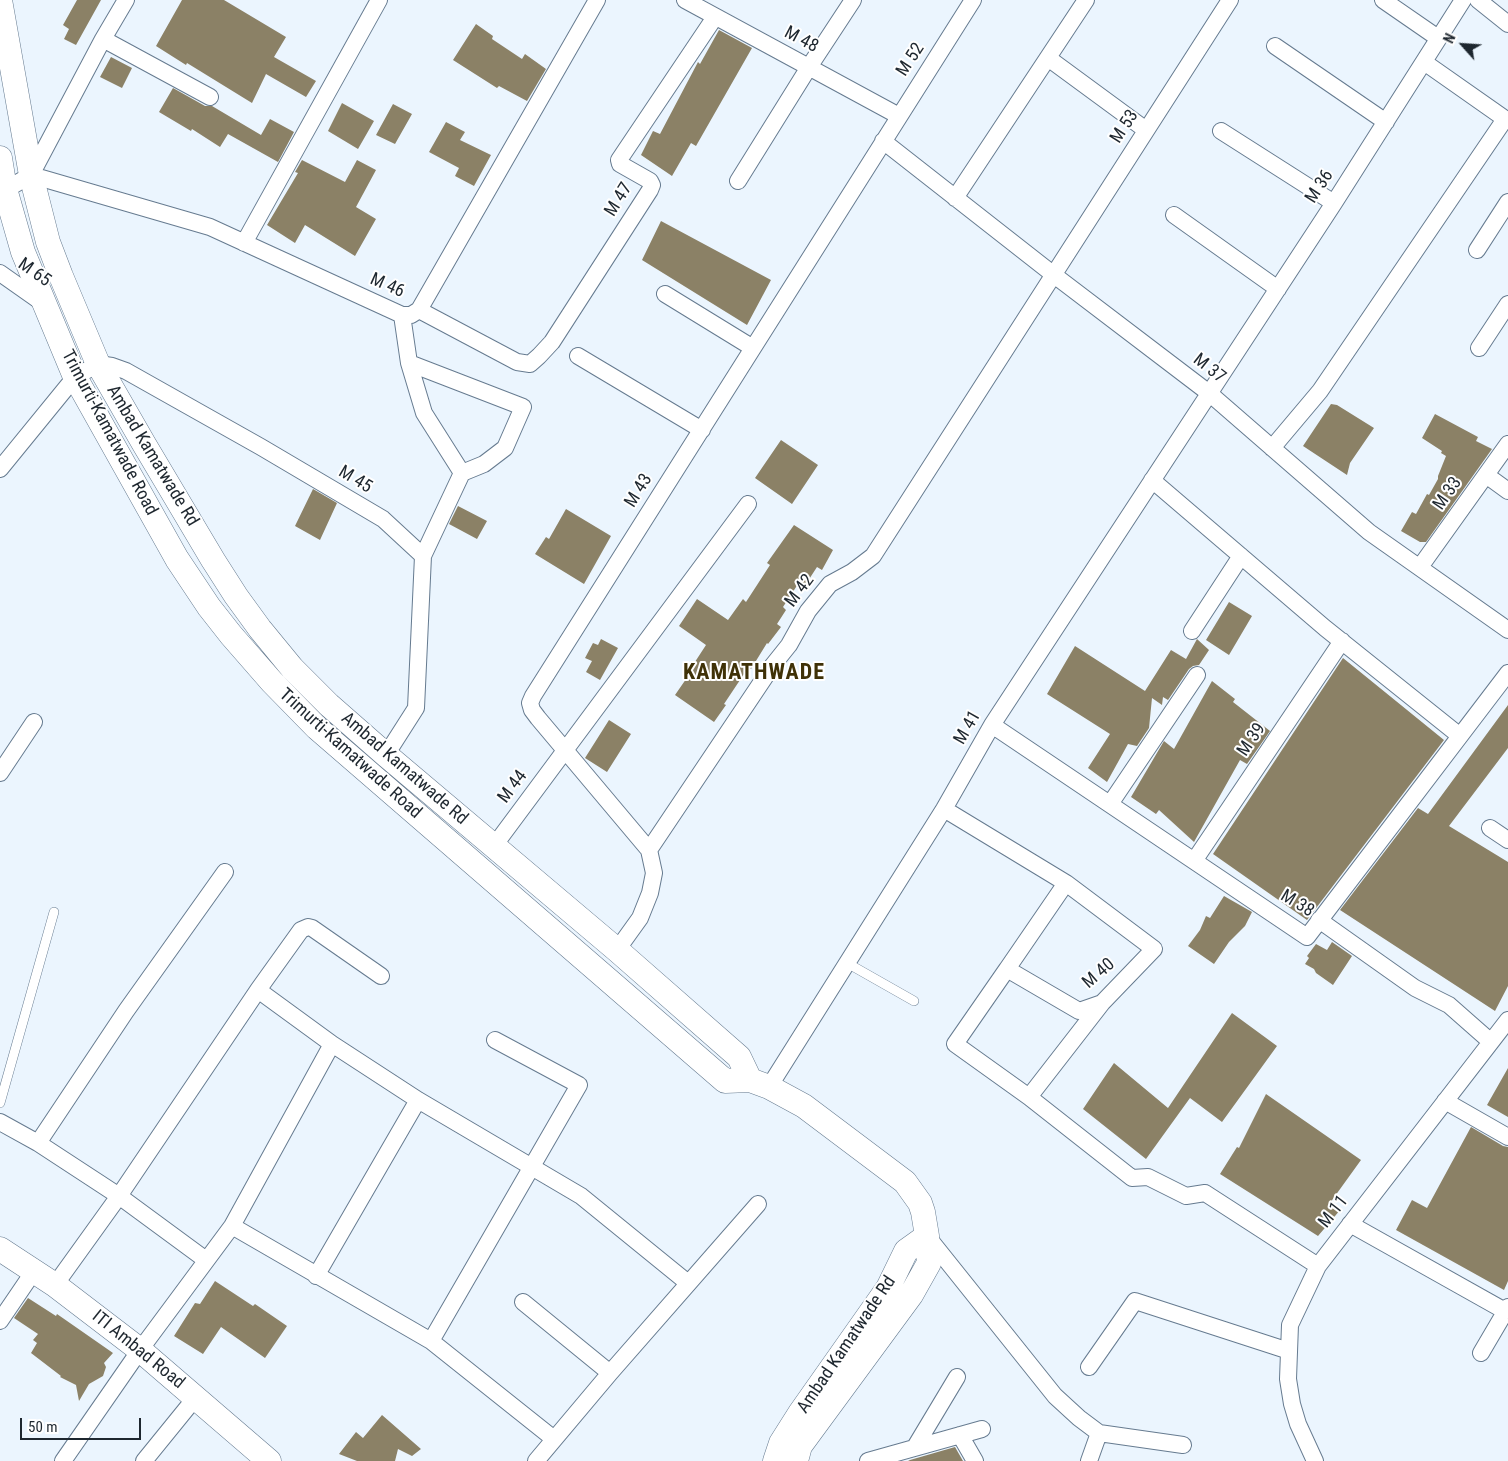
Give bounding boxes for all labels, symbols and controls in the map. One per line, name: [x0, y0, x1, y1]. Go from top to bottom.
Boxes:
north arrow: [1438, 20, 1488, 70]
street label: M 48: [780, 22, 822, 58]
text: N: [1440, 31, 1459, 46]
street label: M 52: [892, 39, 930, 81]
street label: M 53: [1106, 106, 1144, 148]
street label: M 36: [1301, 166, 1339, 208]
street label: M 47: [600, 179, 638, 221]
street label: M 65: [13, 254, 55, 292]
street label: M 46: [366, 269, 408, 303]
street label: Trimurti-Kamatwade Road: [56, 347, 162, 519]
street label: M 37: [1188, 350, 1230, 388]
street label: Ambad Kamatwade Rd: [101, 382, 203, 530]
street label: M 45: [334, 462, 376, 498]
street label: M 43: [620, 470, 658, 512]
street label: M 33: [1429, 473, 1467, 515]
street label: M 42: [781, 570, 819, 612]
district label: KAMATHWADE: [682, 660, 826, 686]
street label: Trimurti-Kamatwade Road: [274, 684, 426, 824]
street label: M 41: [950, 707, 986, 749]
street label: Ambad Kamatwade Rd: [336, 708, 472, 830]
street label: M 39: [1233, 719, 1271, 761]
street label: M 44: [494, 766, 532, 808]
street label: M 38: [1276, 886, 1318, 922]
street label: M 40: [1079, 954, 1119, 994]
street label: M 11: [1315, 1191, 1353, 1233]
street label: Ambad Kamatwade Rd: [793, 1272, 901, 1418]
street label: ITI Ambad Road: [87, 1306, 189, 1394]
scale bar: [22, 1408, 144, 1440]
text: 50 m: [28, 1418, 58, 1436]

